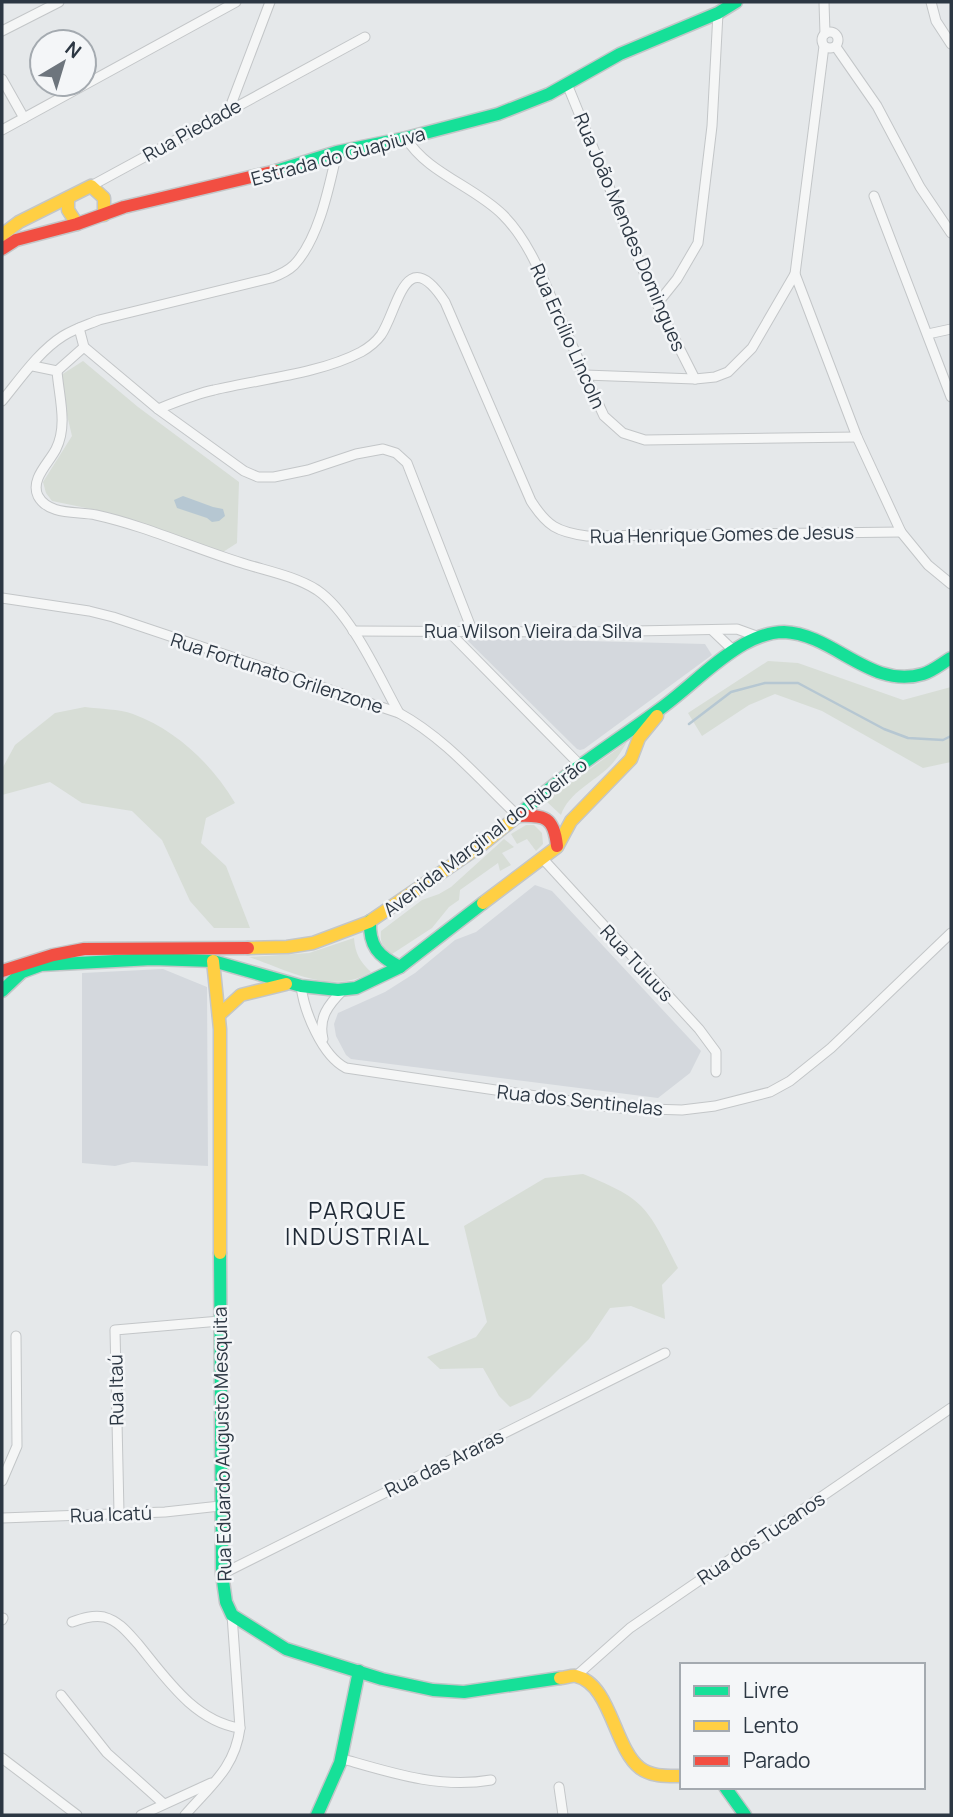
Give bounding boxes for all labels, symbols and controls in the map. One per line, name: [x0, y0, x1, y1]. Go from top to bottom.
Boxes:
north arrow: [28, 28, 98, 98]
text: N: [60, 35, 87, 64]
street label: Rua Piedade: [138, 92, 246, 168]
street label: Rua João Mendes Domingues: [568, 109, 692, 355]
street label: Estrada do Guapiuva: [248, 120, 428, 192]
street label: Rua Ercílio Lincoln: [524, 259, 612, 413]
street label: Rua Henrique Gomes de Jesus: [590, 519, 854, 549]
street label: Rua Wilson Vieira da Silva: [424, 618, 642, 644]
street label: Rua Fortunato Grilenzone: [167, 626, 387, 720]
street label: Avenida Marginal do Ribeirão: [378, 752, 592, 922]
street label: Rua Tuiuus: [595, 919, 679, 1007]
street label: Rua dos Sentinelas: [496, 1078, 664, 1122]
district label: PARQUE INDÚSTRIAL: [285, 1194, 431, 1252]
street label: Rua Eduardo Augusto Mesquita: [207, 1306, 237, 1582]
street label: Rua Itaú: [102, 1354, 130, 1426]
street label: Rua das Araras: [380, 1423, 508, 1503]
street label: Rua dos Tucanos: [692, 1486, 830, 1590]
street label: Rua Icatú: [70, 1500, 152, 1528]
legend: [680, 1663, 925, 1789]
text: Livre: [743, 1676, 789, 1704]
text: Lento: [743, 1711, 799, 1739]
text: Parado: [743, 1746, 811, 1774]

